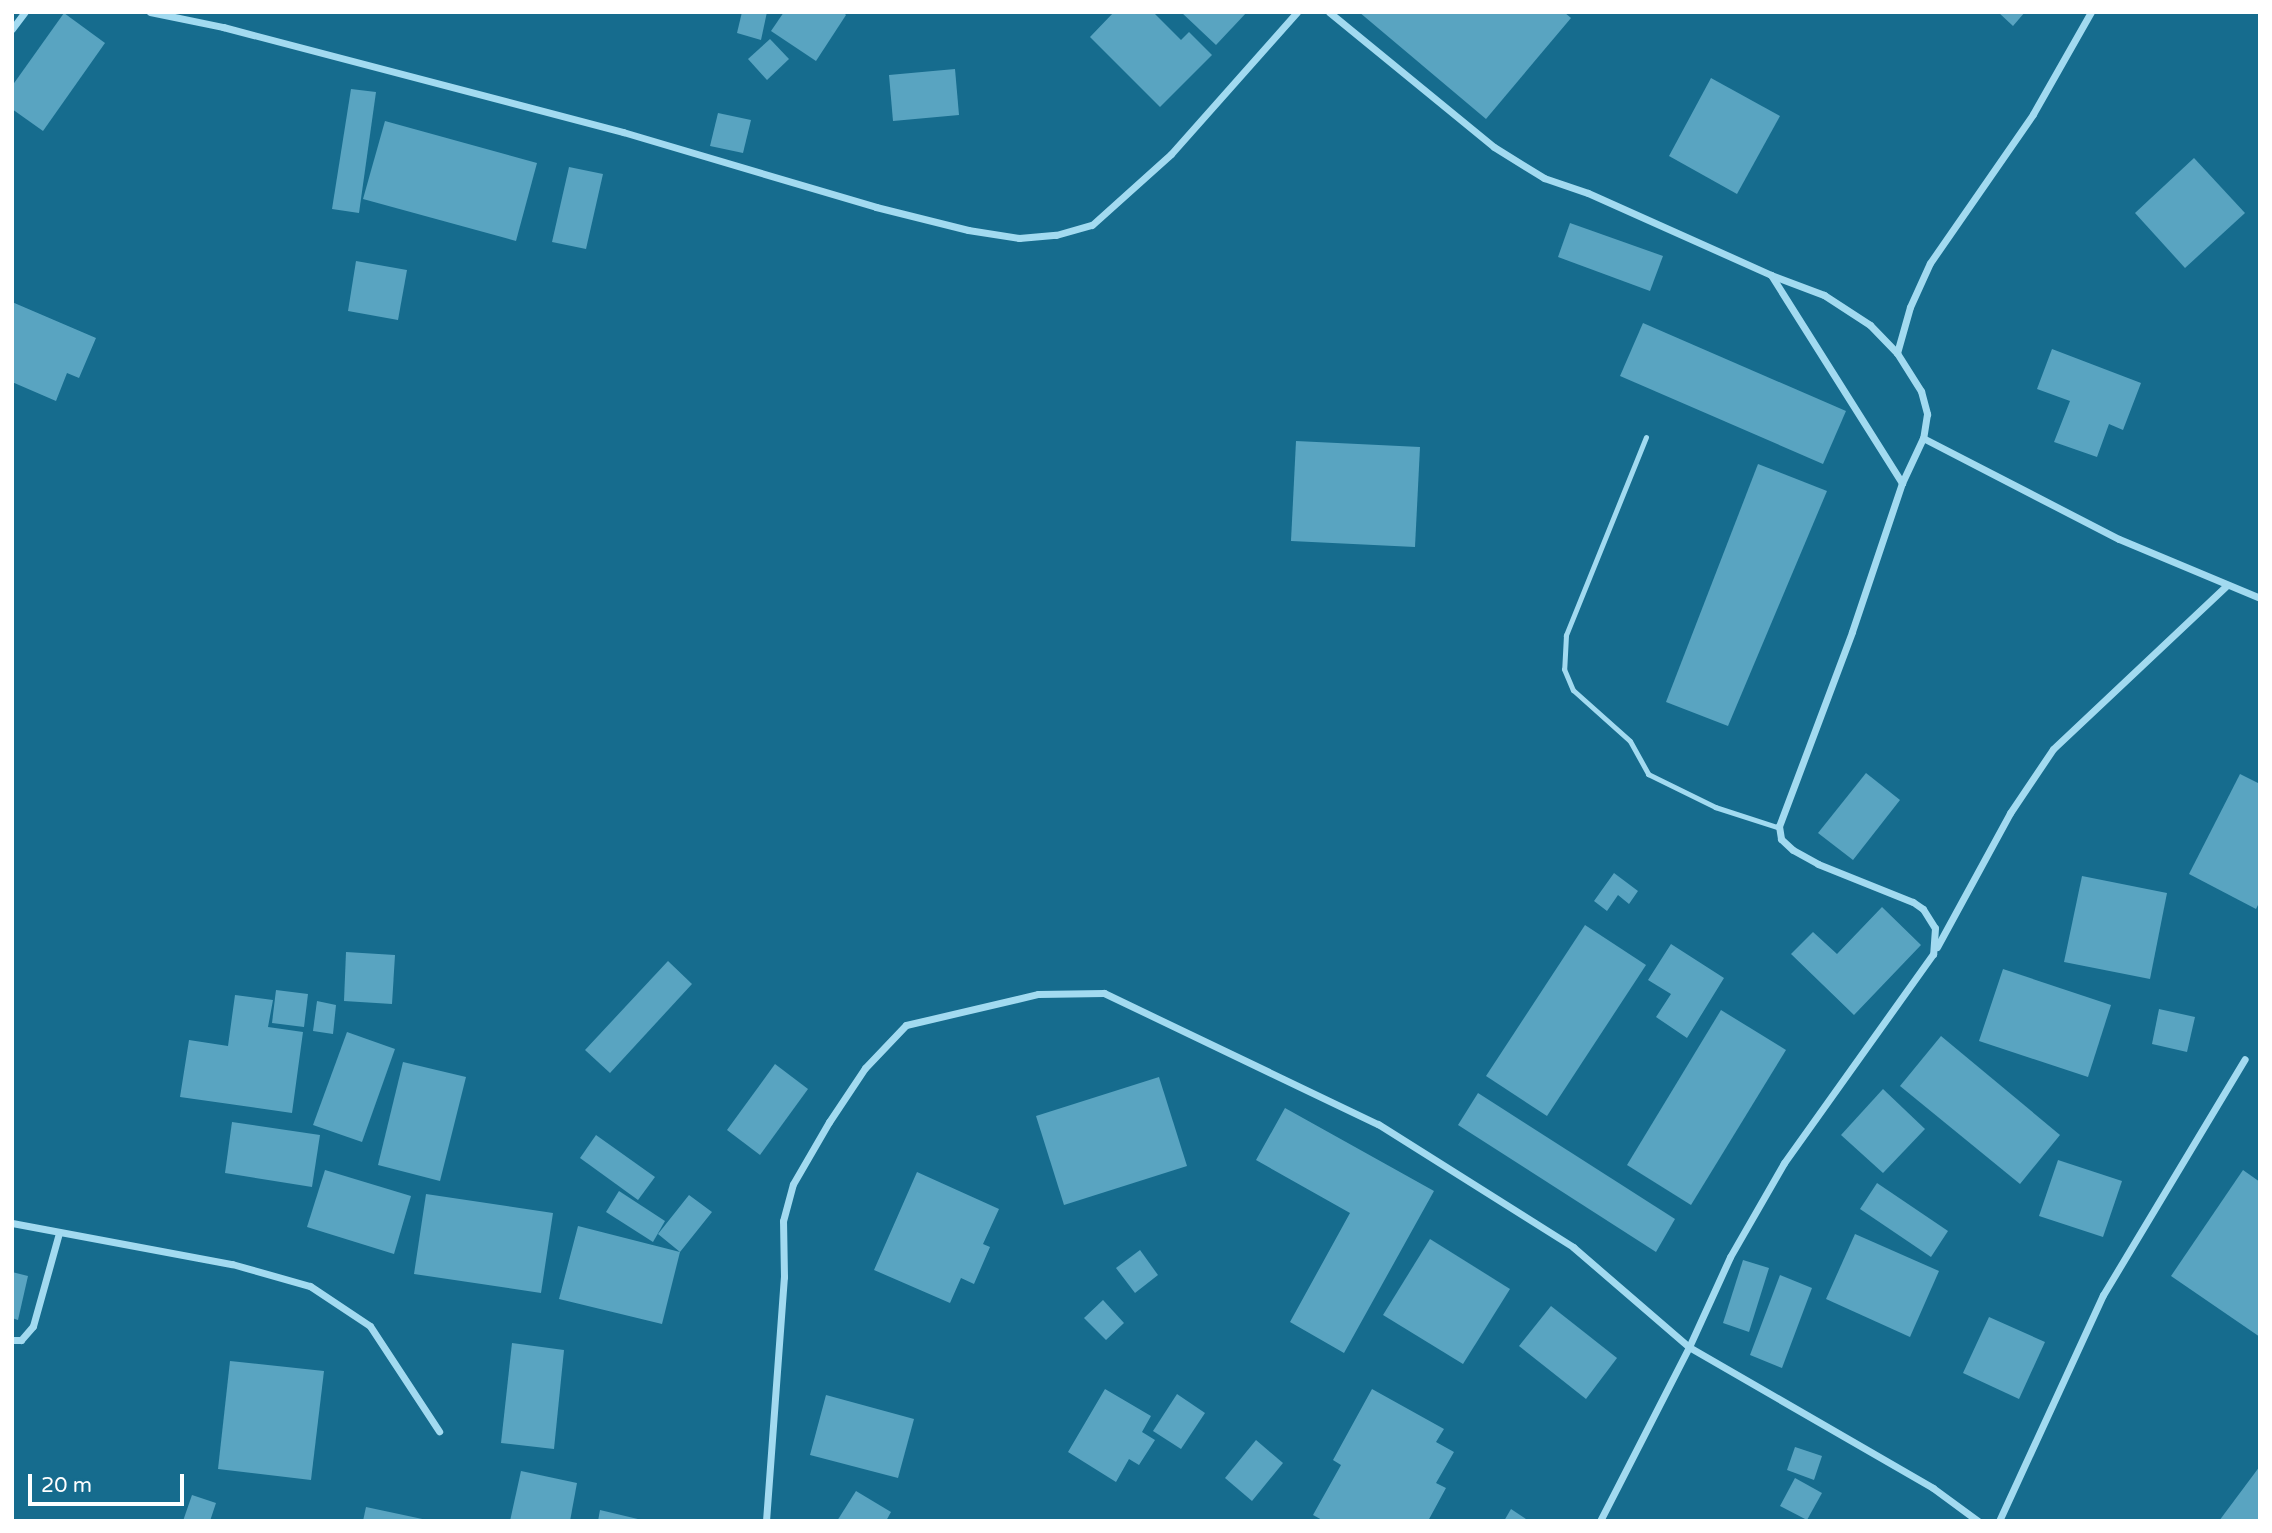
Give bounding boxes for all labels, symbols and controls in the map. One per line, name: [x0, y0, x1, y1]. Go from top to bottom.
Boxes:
scale bar: [32, 1460, 187, 1504]
text: 20 m: [41, 1473, 92, 1498]

